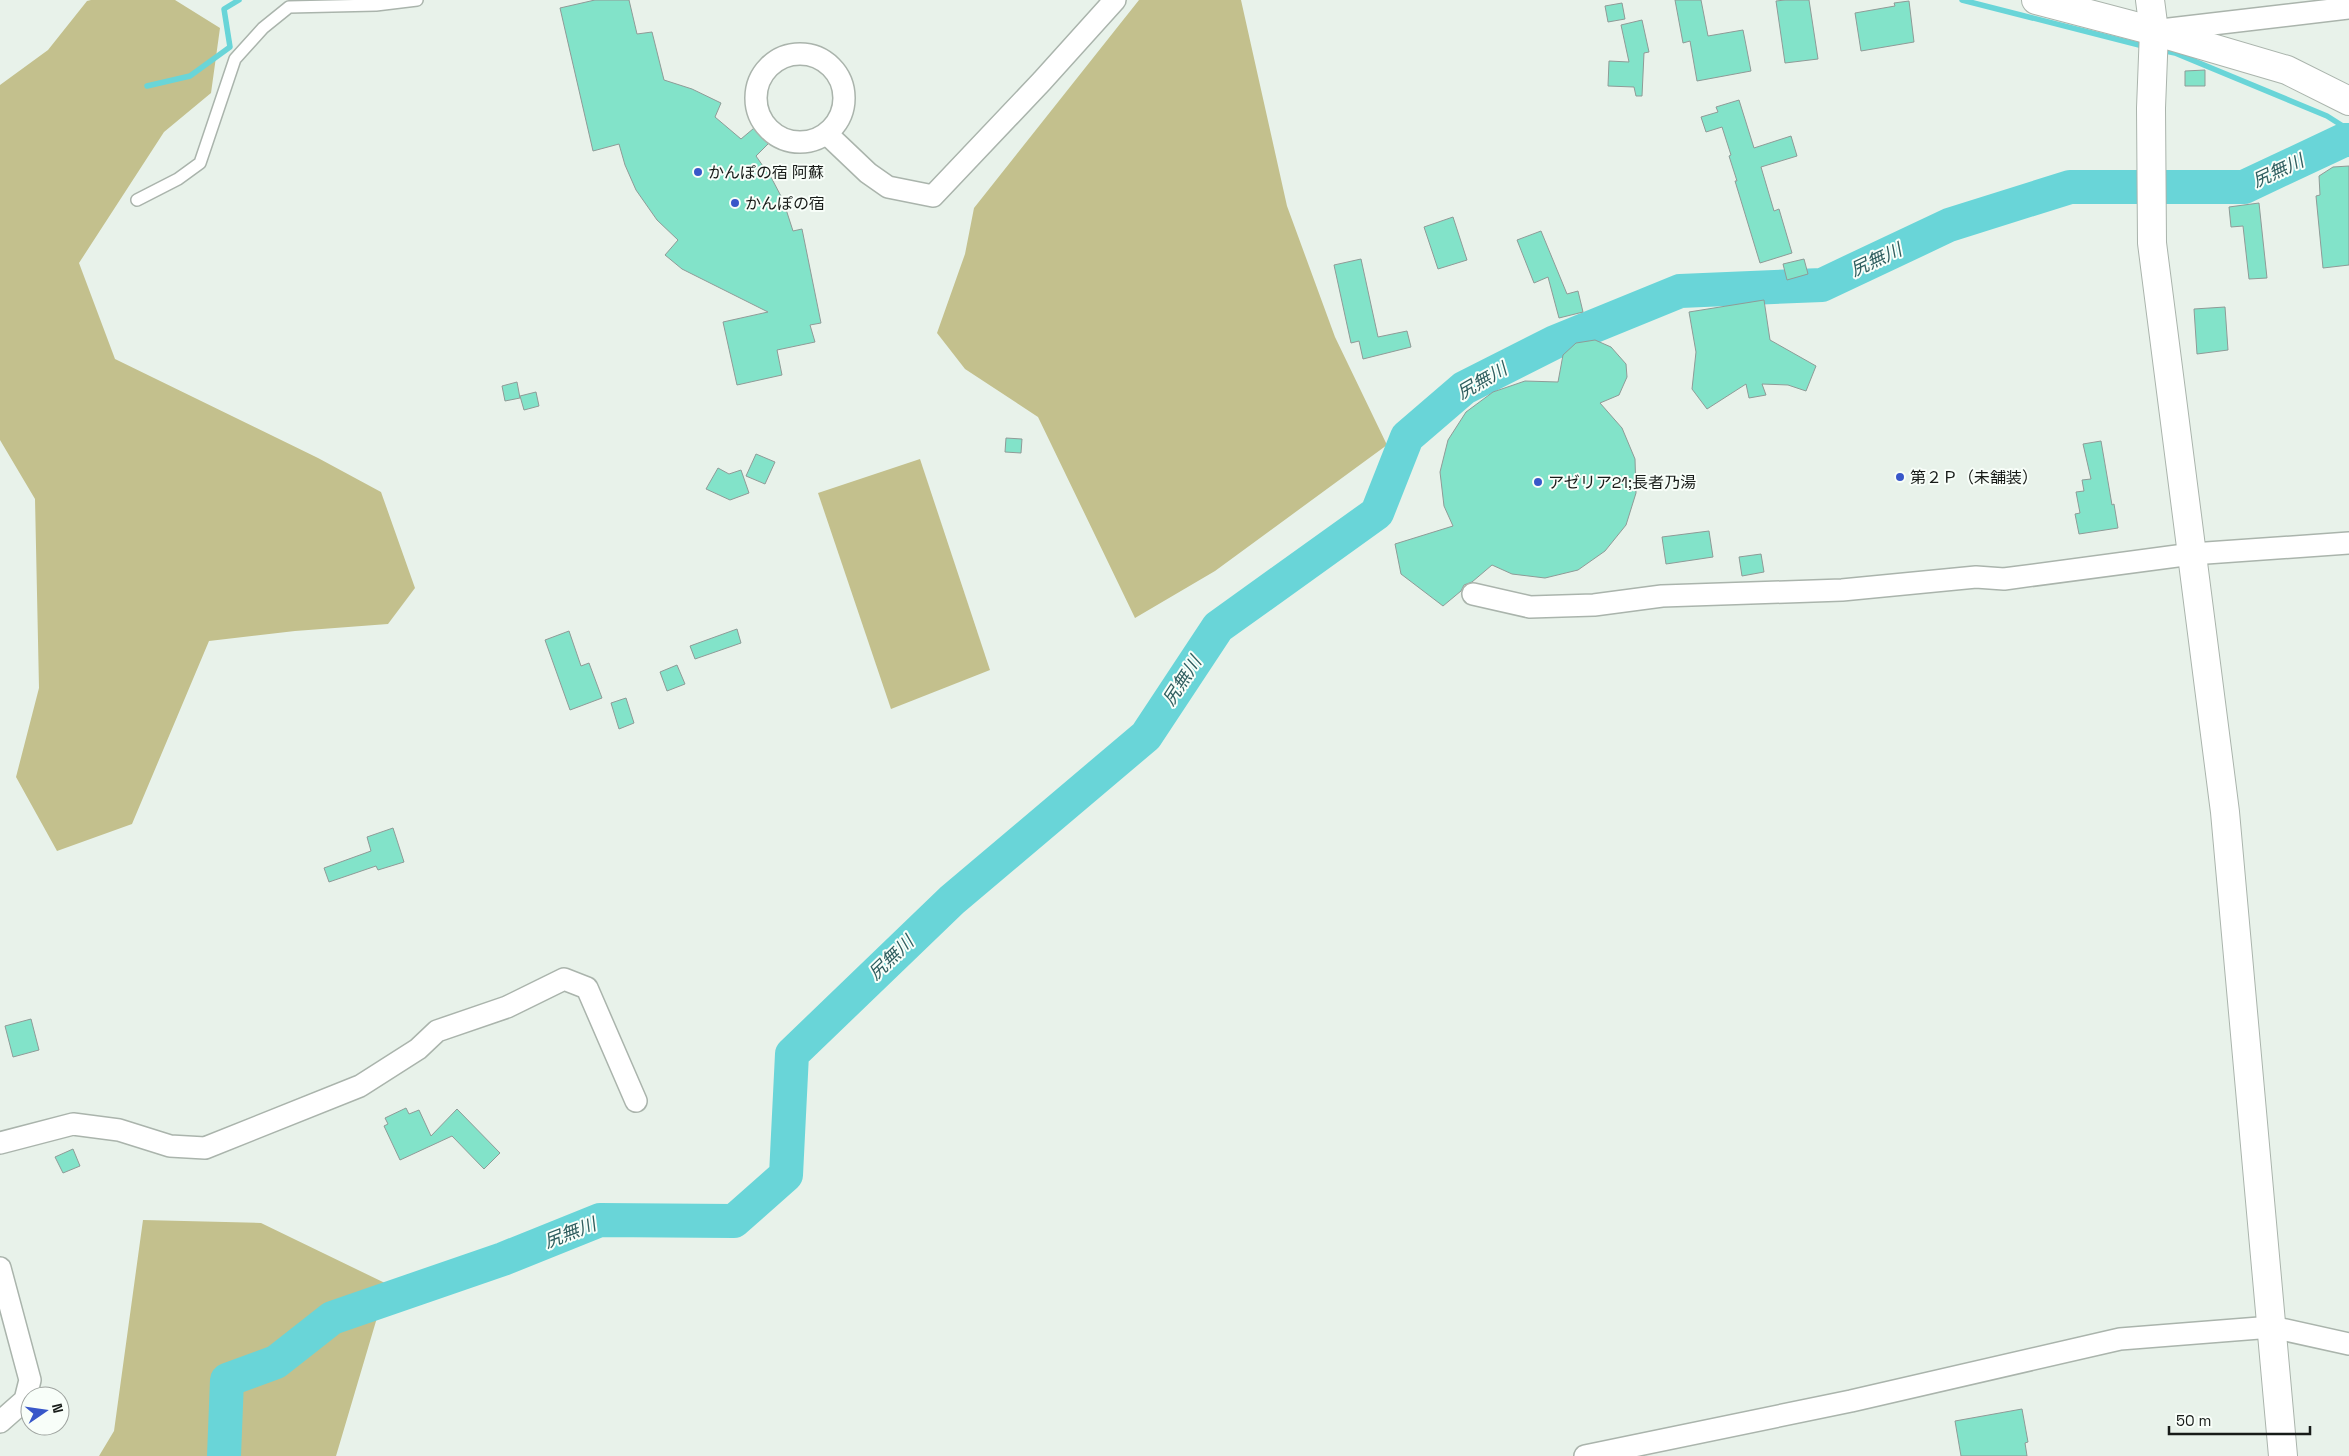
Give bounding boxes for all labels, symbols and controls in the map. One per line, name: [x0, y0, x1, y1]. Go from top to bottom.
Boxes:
water label: 尻無川: [2248, 148, 2309, 192]
place label: かんぽの宿 阿蘇: [708, 162, 824, 183]
marker: かんぽの宿 阿蘇: [692, 166, 704, 178]
place label: かんぽの宿: [745, 193, 825, 214]
marker: かんぽの宿: [729, 197, 741, 209]
water label: 尻無川: [1846, 237, 1907, 281]
water label: 尻無川: [1453, 356, 1513, 404]
place label: 第２Ｐ（未舗装）: [1910, 467, 2038, 488]
marker: 第２Ｐ（未舗装）: [1894, 471, 1906, 483]
place label: アゼリア21;長者乃湯: [1548, 472, 1696, 493]
marker: アゼリア21;長者乃湯: [1532, 476, 1544, 488]
water label: 尻無川: [1157, 650, 1207, 710]
water label: 尻無川: [863, 929, 920, 985]
water label: 尻無川: [540, 1211, 601, 1253]
north arrow: [20, 1386, 70, 1436]
text: N: [48, 1401, 67, 1415]
scale bar: [2169, 1404, 2310, 1436]
text: 50 m: [2176, 1411, 2211, 1430]

